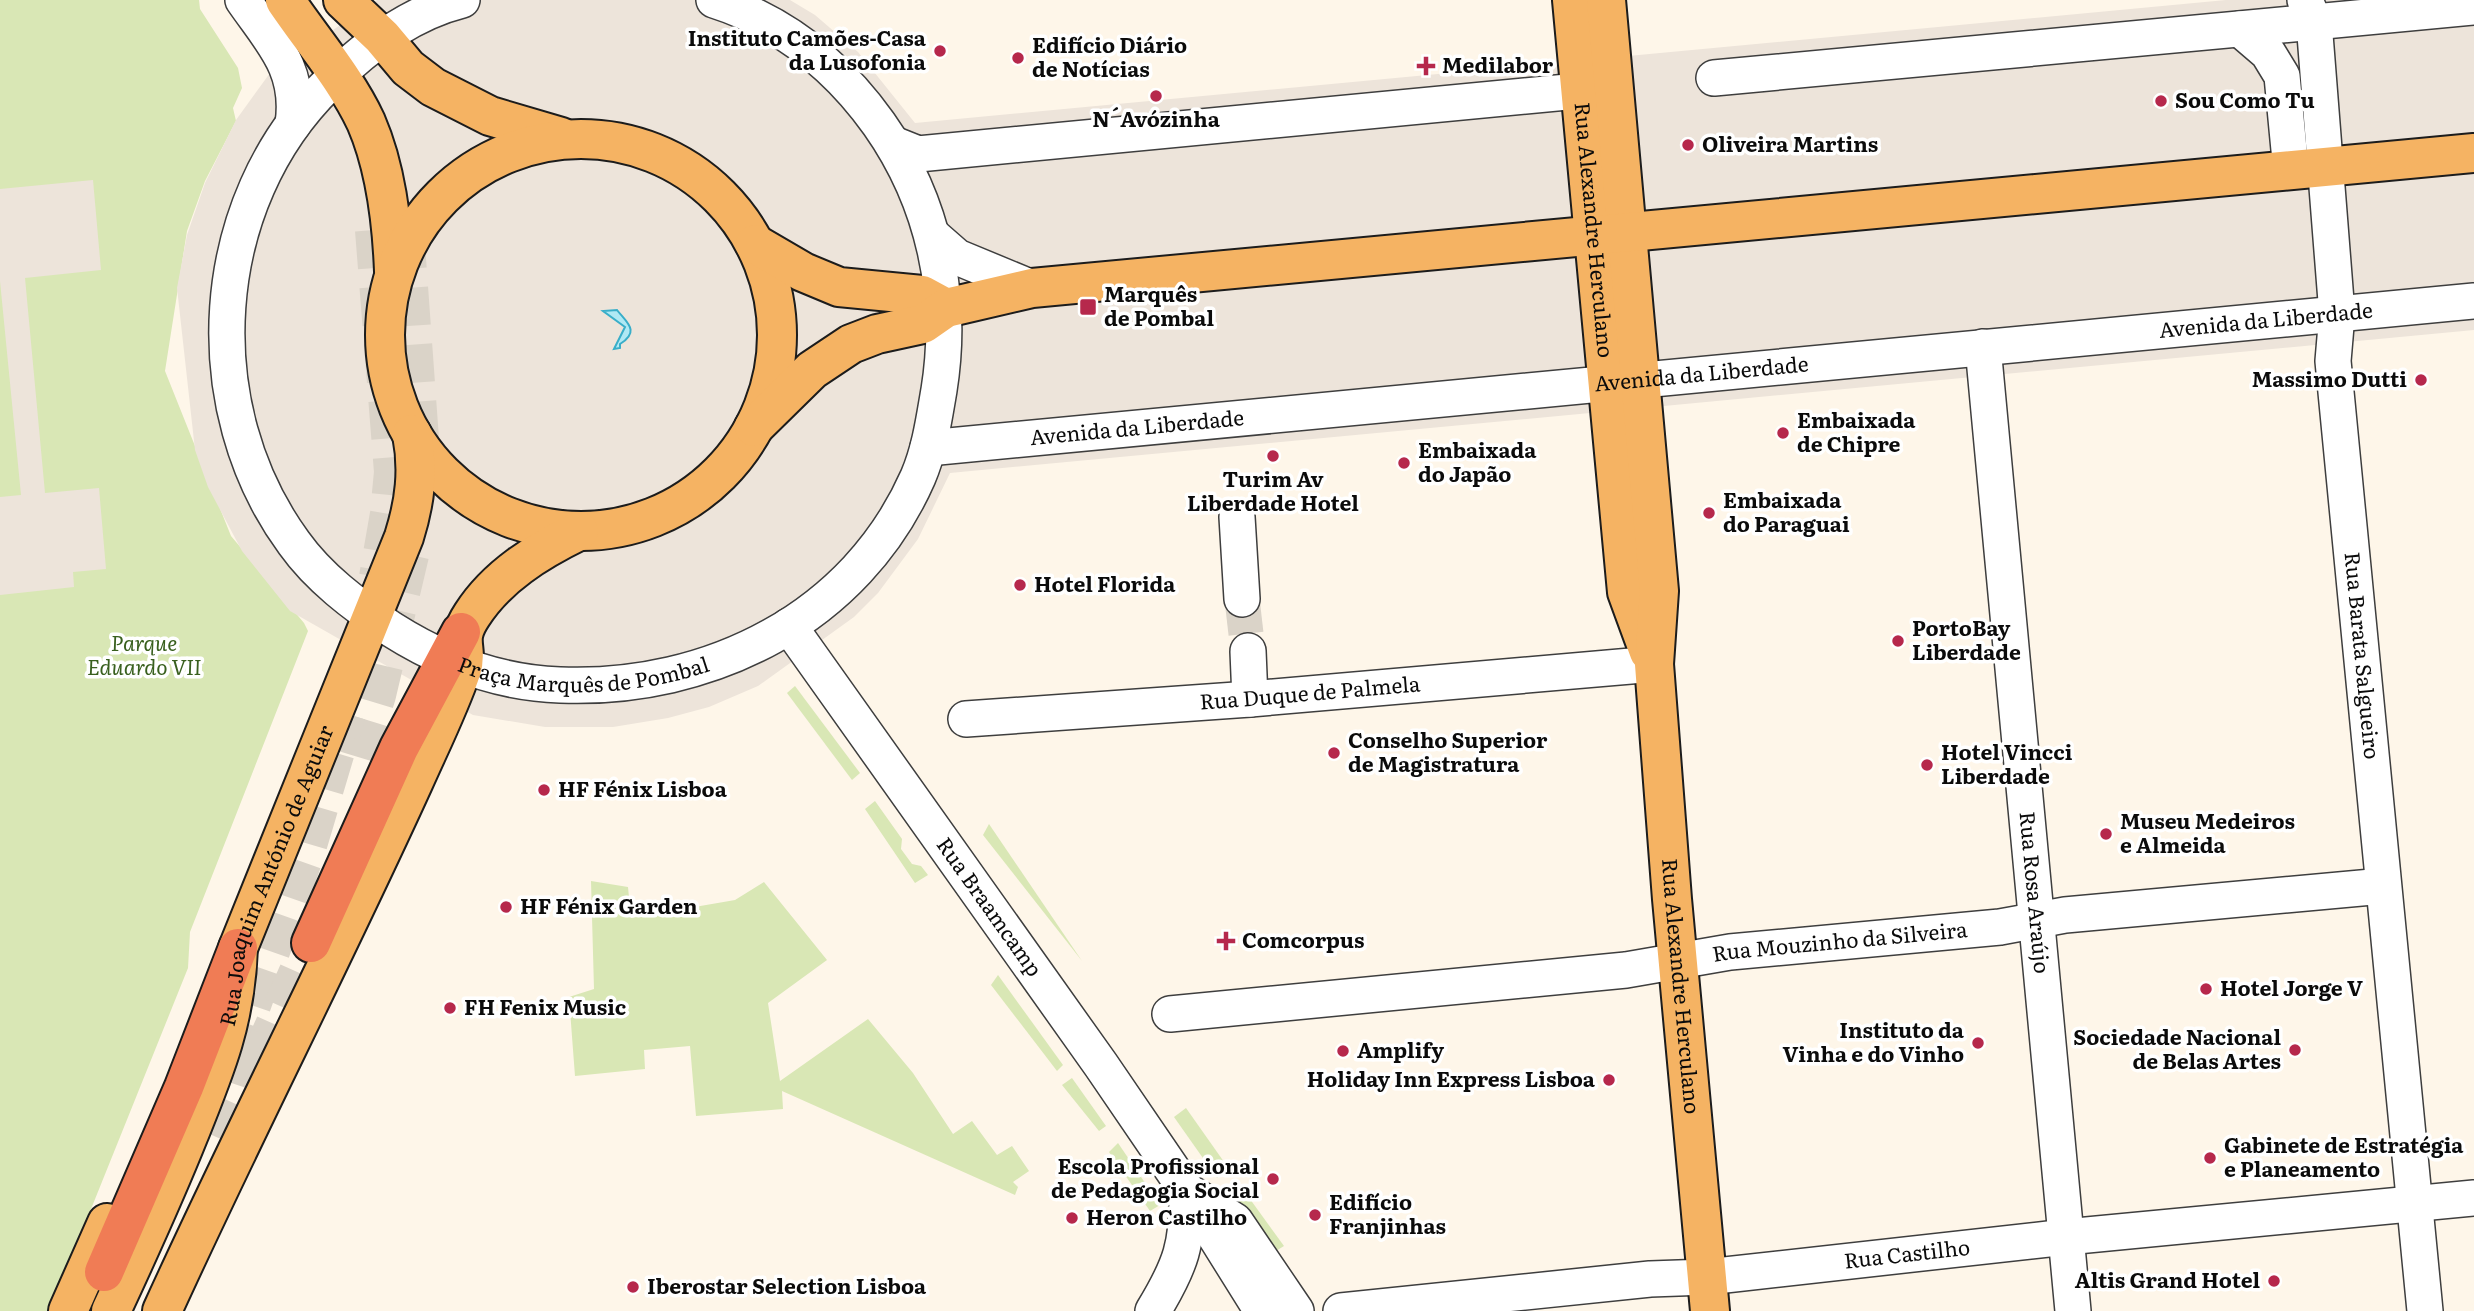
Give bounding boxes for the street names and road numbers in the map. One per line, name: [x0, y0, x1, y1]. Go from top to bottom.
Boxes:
street label: Rua Alexandre Herculano: [1569, 101, 1623, 359]
street label: Avenida da Liberdade: [2157, 293, 2374, 344]
street label: Avenida da Liberdade: [1593, 346, 1810, 398]
street label: Avenida da Liberdade: [1029, 400, 1245, 451]
street label: Rua Barata Salgueiro: [2339, 550, 2390, 761]
street label: Praça Marquês de Pombal: [454, 647, 713, 698]
street label: Rua Duque de Palmela: [1199, 666, 1422, 716]
street label: Rua Joaquim António de Aguiar: [210, 720, 339, 1029]
street label: Rua Rosa Araújo: [2013, 810, 2059, 975]
street label: Rua Braamcamp: [931, 830, 1051, 982]
street label: Rua Alexandre Herculano: [1656, 857, 1710, 1115]
street label: Rua Mouzinho da Silveira: [1709, 912, 1969, 968]
street label: Rua Castilho: [1842, 1230, 1971, 1275]

